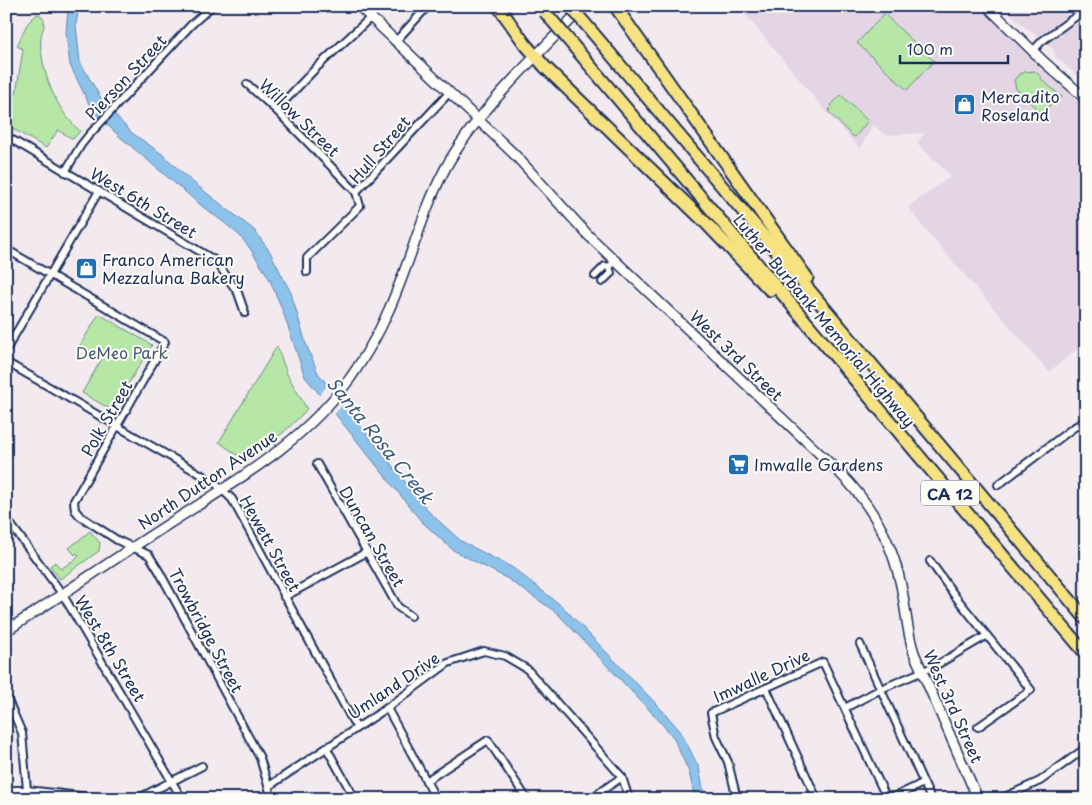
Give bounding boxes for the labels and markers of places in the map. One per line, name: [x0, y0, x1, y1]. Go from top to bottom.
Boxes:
place label: Mercadito Roseland: [981, 84, 1060, 126]
shop icon: Mercadito Roseland: [953, 93, 977, 117]
place label: Franco American Mezzaluna Bakery: [102, 247, 245, 289]
shop icon: Franco American Mezzaluna Bakery: [74, 256, 98, 280]
supermarket icon: Imwalle Gardens: [726, 452, 750, 476]
place label: Imwalle Gardens: [754, 452, 883, 476]

